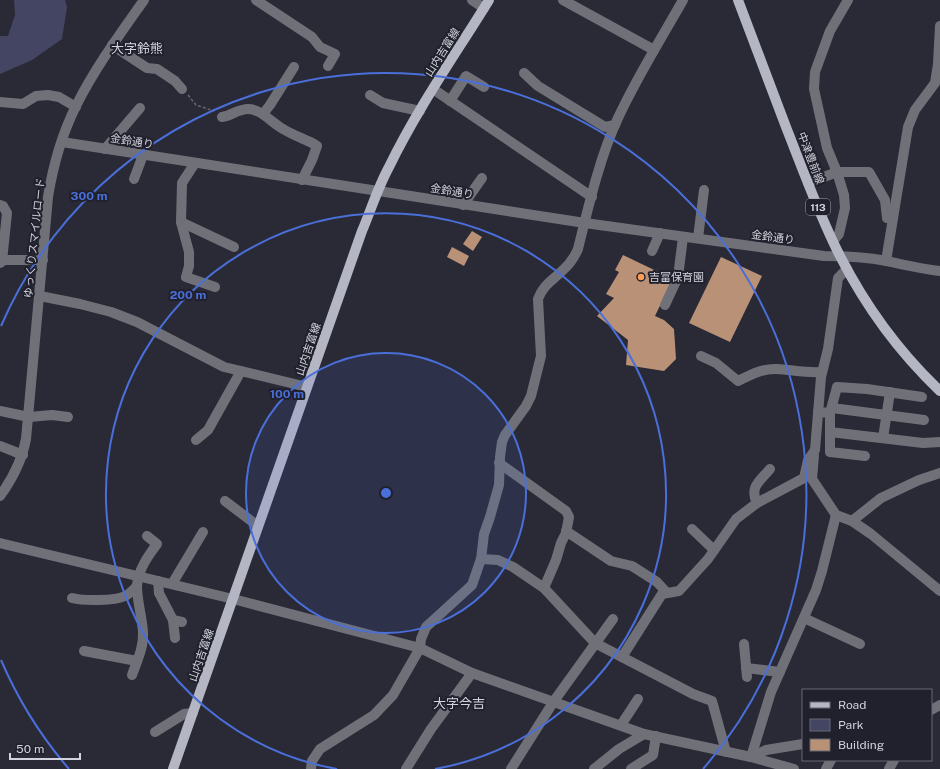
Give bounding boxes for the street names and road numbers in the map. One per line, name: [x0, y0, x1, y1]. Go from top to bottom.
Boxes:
street label: 山内吉富線: [422, 25, 462, 79]
street label: 中津豊前線: [796, 130, 826, 186]
street label: 金鈴通り: [109, 132, 155, 150]
street label: ゆっくりスマイルロード: [22, 177, 46, 299]
street label: 金鈴通り: [429, 182, 475, 200]
road number: 113: [806, 199, 830, 215]
street label: 金鈴通り: [750, 228, 796, 246]
street label: 山内吉富線: [293, 321, 323, 377]
street label: 山内吉富線: [186, 627, 216, 683]

